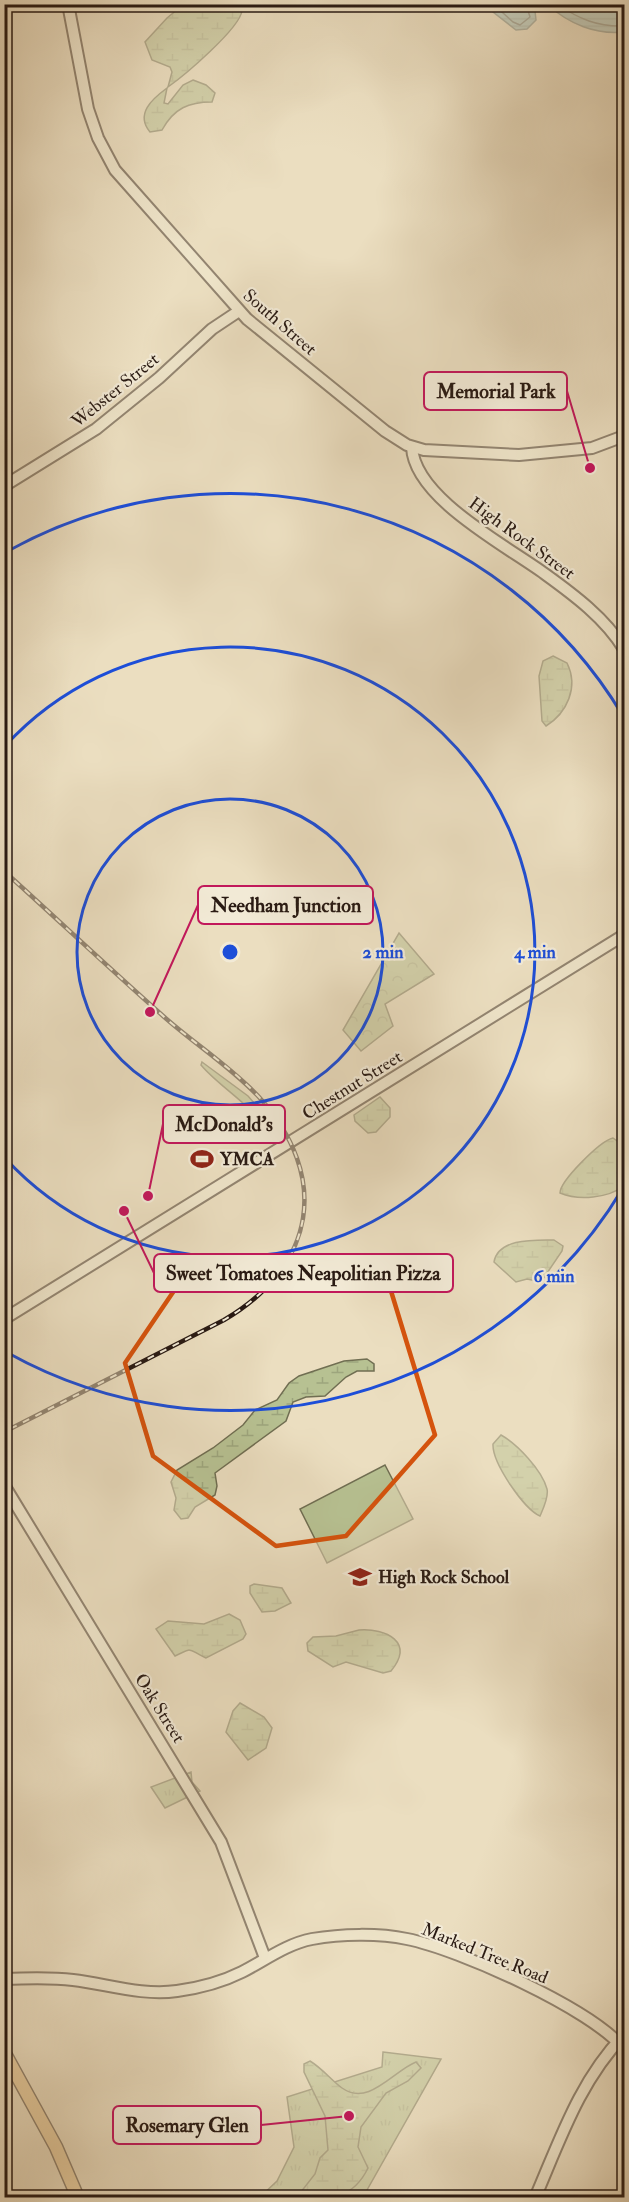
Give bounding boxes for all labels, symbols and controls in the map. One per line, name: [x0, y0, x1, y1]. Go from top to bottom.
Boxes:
street label: South Street: [238, 284, 321, 361]
street label: Webster Street: [66, 348, 164, 433]
callout: Memorial Park: [424, 372, 567, 410]
text: Memorial Park: [435, 379, 556, 404]
street label: High Rock Street: [464, 492, 580, 585]
callout: Needham Junction: [198, 886, 373, 924]
text: Needham Junction: [210, 893, 362, 918]
text: 2 min: [363, 941, 404, 964]
text: 4 min: [513, 941, 556, 964]
centre of rings: [220, 942, 240, 962]
street label: Chestnut Street: [298, 1045, 407, 1125]
callout: McDonald's: [163, 1105, 285, 1143]
text: McDonald's: [174, 1112, 273, 1137]
sports icon: YMCA: [189, 1146, 215, 1172]
place label: YMCA: [219, 1148, 275, 1171]
callout: Sweet Tomatoes Neapolitian Pizza: [154, 1254, 453, 1292]
text: Sweet Tomatoes Neapolitian Pizza: [166, 1261, 441, 1287]
text: 6 min: [534, 1265, 575, 1288]
school or university icon: High Rock School: [347, 1564, 373, 1590]
place label: High Rock School: [378, 1566, 510, 1589]
street label: Oak Street: [129, 1669, 190, 1747]
street label: Marked Tree Road: [418, 1918, 552, 1989]
callout: Rosemary Glen: [113, 2106, 261, 2144]
text: Rosemary Glen: [125, 2113, 250, 2139]

